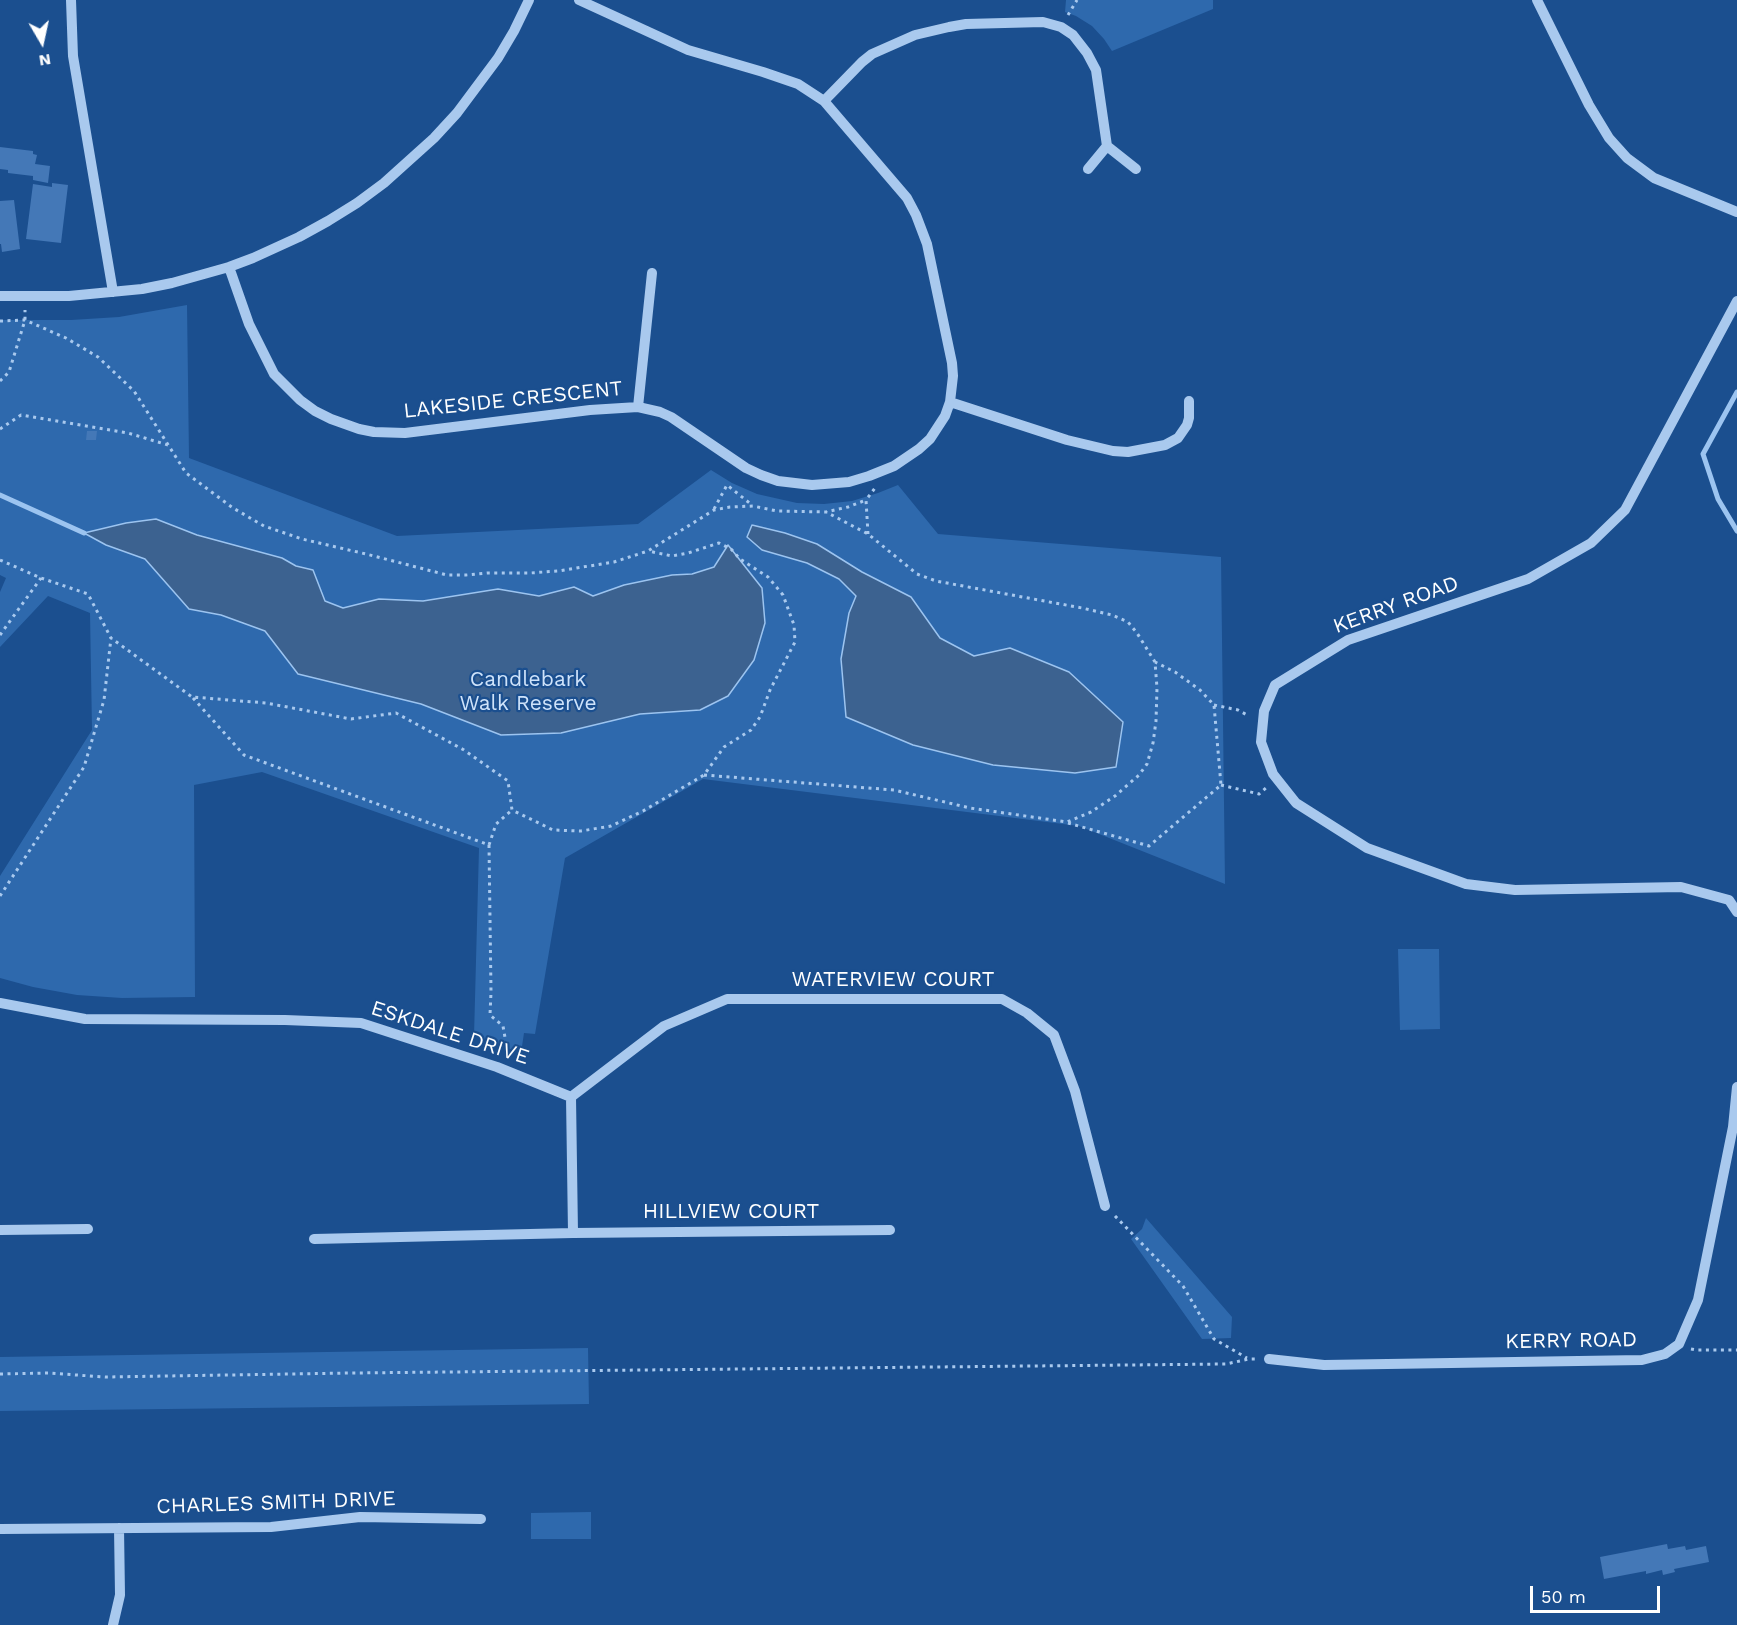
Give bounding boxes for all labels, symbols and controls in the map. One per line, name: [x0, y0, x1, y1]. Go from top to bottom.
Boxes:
north arrow: [12, 12, 72, 72]
text: N: [38, 50, 52, 71]
street label: LAKESIDE CRESCENT: [402, 376, 624, 424]
street label: KERRY ROAD: [1330, 571, 1462, 639]
park label: Candlebark Walk Reserve: [459, 667, 597, 717]
street label: WATERVIEW COURT: [792, 967, 994, 993]
street label: ESKDALE DRIVE: [368, 996, 532, 1070]
street label: HILLVIEW COURT: [643, 1199, 819, 1225]
street label: KERRY ROAD: [1505, 1327, 1637, 1355]
street label: CHARLES SMITH DRIVE: [156, 1486, 396, 1520]
scale bar: [1533, 1574, 1664, 1612]
text: 50 m: [1541, 1586, 1586, 1607]

